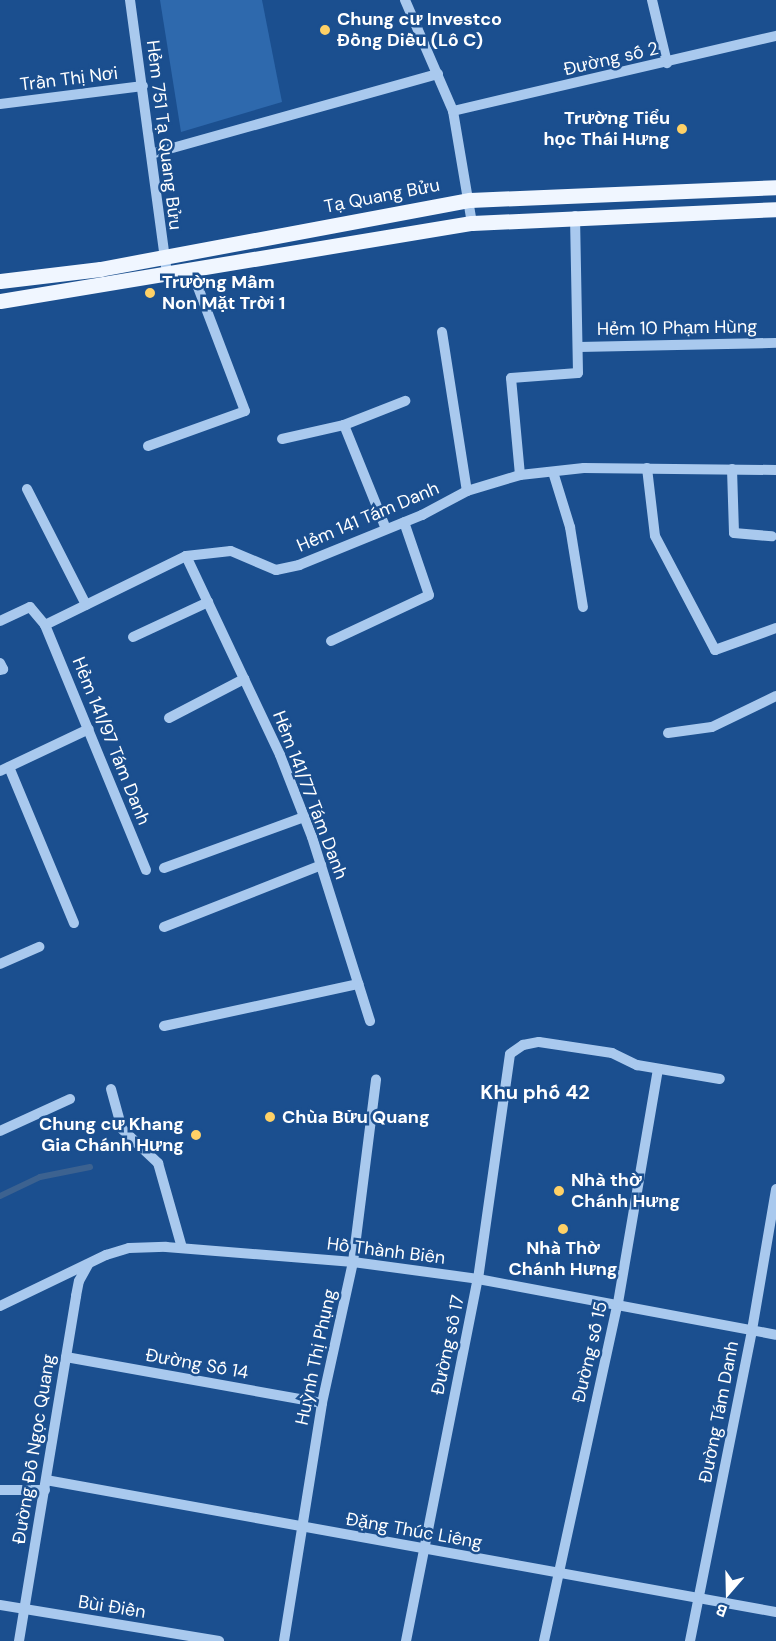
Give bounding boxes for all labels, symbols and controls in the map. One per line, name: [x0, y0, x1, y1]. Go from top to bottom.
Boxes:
place label: Chung cư Investco Đồng Diều (Lô C): [337, 9, 502, 52]
marker: Chung cư Investco Đồng Diều (Lô C): [318, 23, 332, 37]
street label: Đường số 2: [561, 38, 661, 80]
street label: Hẻm 751 Tạ Quang Bửu: [142, 39, 186, 231]
street label: Trần Thị Nơi: [19, 62, 119, 96]
place label: Trường Tiểu học Thái Hưng: [543, 108, 670, 150]
marker: Trường Tiểu học Thái Hưng: [675, 122, 689, 136]
street label: Tạ Quang Bửu: [322, 174, 442, 218]
place label: Trường Mầm Non Mặt Trời 1: [162, 272, 285, 314]
marker: Trường Mầm Non Mặt Trời 1: [143, 286, 157, 300]
street label: Hẻm 10 Phạm Hùng: [597, 316, 757, 340]
street label: Hẻm 141 Tám Danh: [294, 477, 442, 557]
street label: Hẻm 141/97 Tám Danh: [67, 654, 155, 828]
street label: Hẻm 141/77 Tám Danh: [268, 708, 352, 882]
district label: Khu phố 42: [480, 1080, 590, 1104]
place label: Chùa Bửu Quang: [282, 1106, 430, 1128]
marker: Chùa Bửu Quang: [263, 1110, 277, 1124]
place label: Chung cư Khang Gia Chánh Hưng: [39, 1114, 184, 1156]
marker: Chung cư Khang Gia Chánh Hưng: [189, 1128, 203, 1142]
place label: Nhà thờ Chánh Hưng: [571, 1170, 680, 1212]
marker: Nhà thờ Chánh Hưng: [552, 1184, 566, 1198]
marker: Nhà Thờ Chánh Hưng: [556, 1222, 570, 1236]
street label: Hồ Thành Biên: [326, 1233, 446, 1269]
place label: Nhà Thờ Chánh Hưng: [508, 1238, 618, 1280]
street label: Huỳnh Thị Phụng: [291, 1287, 341, 1427]
street label: Đường số 17: [427, 1293, 469, 1397]
street label: Đường số 15: [568, 1299, 612, 1405]
street label: Đường Tám Danh: [695, 1339, 743, 1485]
street label: Đường Số 14: [144, 1344, 250, 1384]
street label: Đường Đỗ Ngọc Quang: [8, 1352, 60, 1546]
street label: Đặng Thúc Liêng: [344, 1508, 484, 1554]
north arrow: [698, 1563, 758, 1623]
street label: Bùi Điền: [77, 1591, 147, 1623]
text: B: [713, 1599, 730, 1622]

